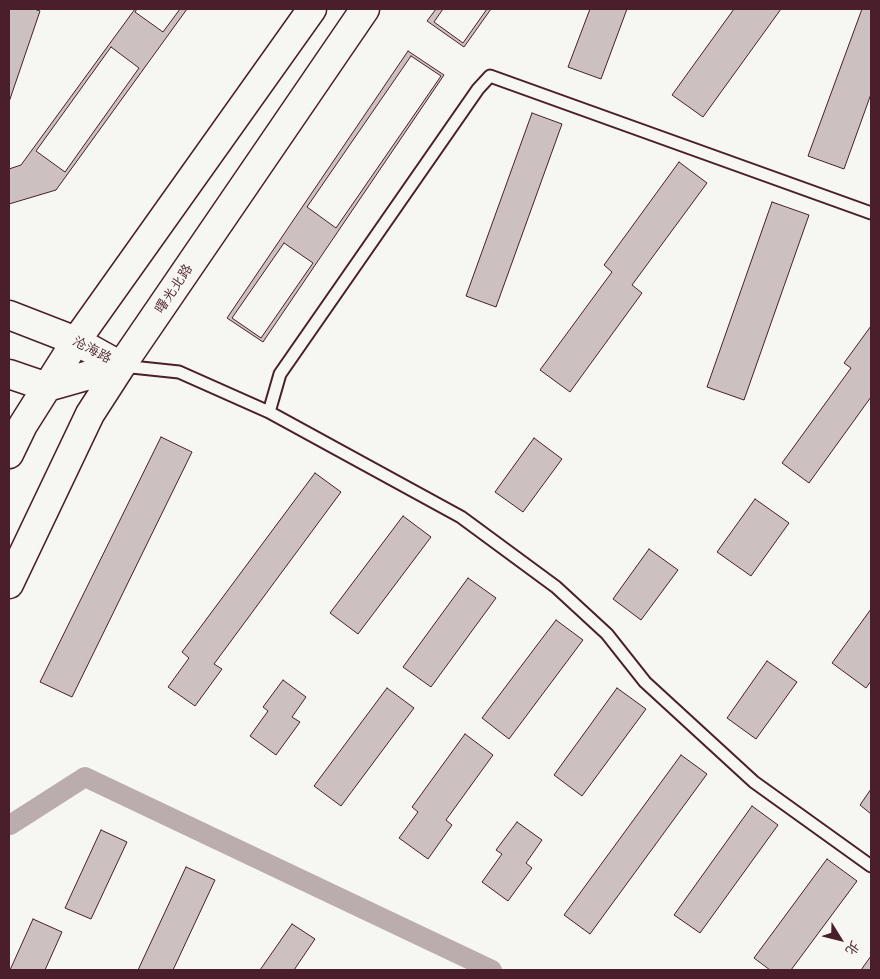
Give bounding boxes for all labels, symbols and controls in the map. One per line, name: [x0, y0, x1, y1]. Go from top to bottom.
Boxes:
street label: 曙光北路: [151, 261, 197, 317]
street label: 沧海路: [70, 333, 114, 367]
north arrow: [815, 914, 865, 964]
text: 北: [842, 937, 864, 959]

